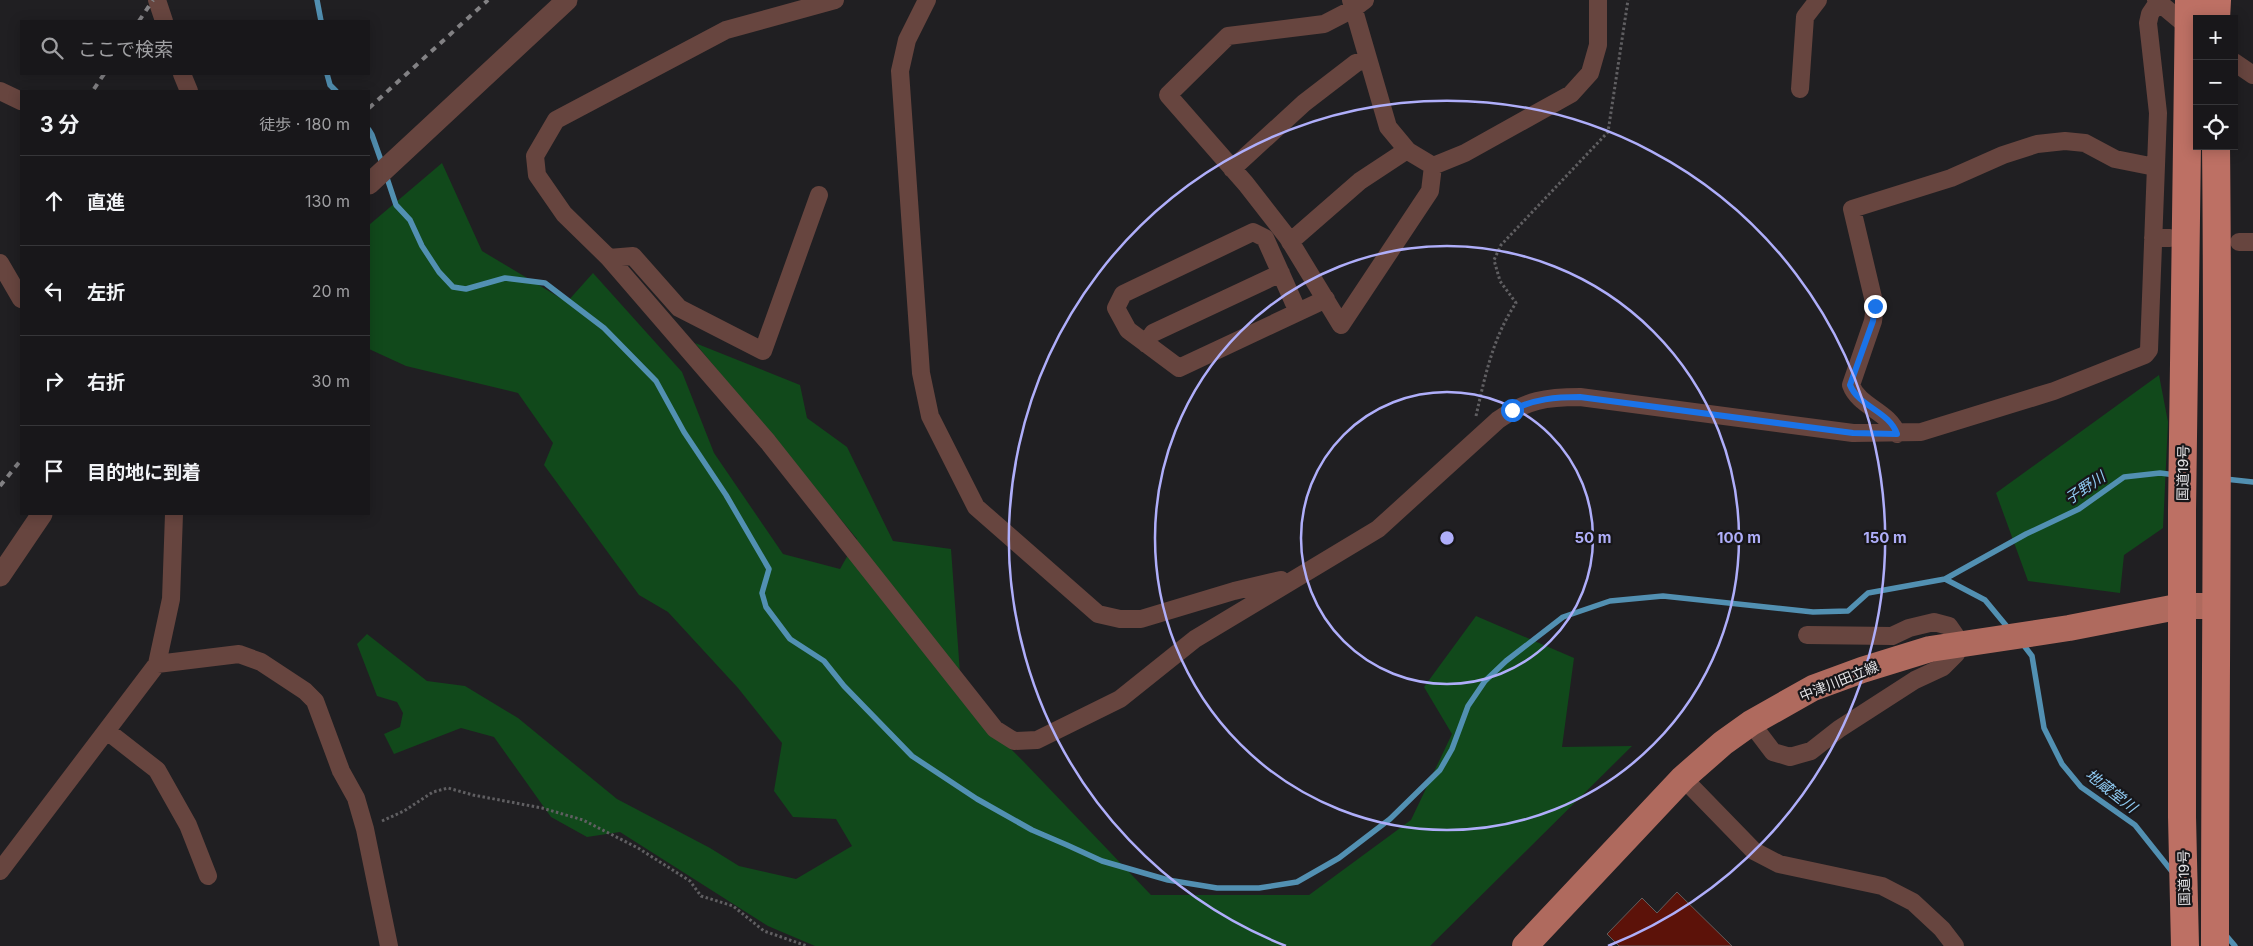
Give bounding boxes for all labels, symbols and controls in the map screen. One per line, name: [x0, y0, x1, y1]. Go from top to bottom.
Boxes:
map controls: [2193, 15, 2238, 150]
button: +: [2193, 15, 2238, 60]
search box: [20, 20, 370, 75]
icon: search: [38, 34, 66, 62]
text: ここで検索: [78, 38, 173, 61]
button: −: [2193, 60, 2238, 105]
button: locate: [2193, 105, 2238, 150]
text: 3 分: [40, 112, 80, 137]
text: 徒歩 · 180 m: [259, 114, 350, 134]
icon: ahead: [40, 187, 68, 215]
text: 直進: [87, 191, 125, 214]
text: 130 m: [305, 191, 350, 211]
icon: left: [40, 277, 68, 305]
text: 左折: [87, 281, 125, 304]
text: 20 m: [312, 281, 350, 301]
route end: [1864, 295, 1887, 318]
icon: right: [40, 367, 68, 395]
text: 右折: [87, 371, 125, 394]
text: 30 m: [312, 371, 350, 391]
route start: [1501, 399, 1524, 422]
street label: 国道19号: [2174, 445, 2191, 501]
icon: arrive: [40, 457, 68, 485]
text: 目的地に到着: [87, 461, 201, 484]
water label: 子野川: [2061, 466, 2110, 508]
text: 50 m: [1575, 528, 1611, 547]
text: 100 m: [1717, 528, 1761, 547]
text: 150 m: [1863, 528, 1907, 547]
centre of rings: [1438, 529, 1456, 547]
street label: 中津川田立線: [1797, 657, 1881, 704]
water label: 地蔵堂川: [2082, 765, 2142, 818]
street label: 国道19号: [2175, 850, 2192, 906]

